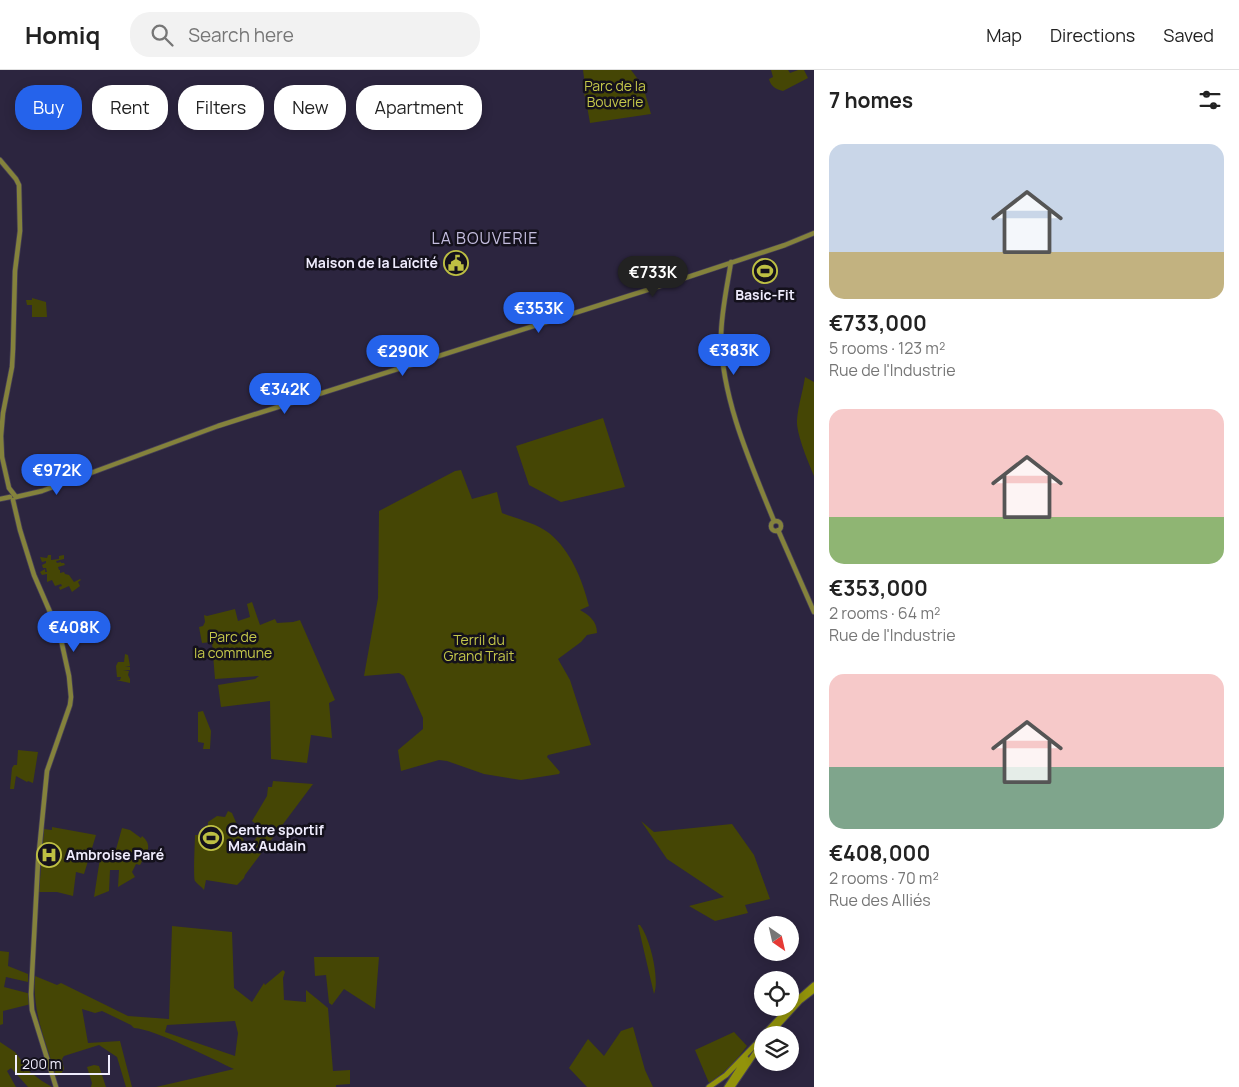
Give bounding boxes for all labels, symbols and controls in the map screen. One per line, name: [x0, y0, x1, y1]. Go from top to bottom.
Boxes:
search box: [130, 12, 480, 57]
text: Homiq: [25, 18, 100, 51]
icon: search: [148, 21, 176, 49]
text: Search here: [188, 22, 294, 48]
text: Map: [986, 23, 1022, 47]
text: Directions: [1050, 23, 1135, 47]
text: Saved: [1163, 23, 1214, 47]
park label: Parc de la Bouverie: [584, 76, 646, 111]
chip: Buy: [15, 85, 82, 130]
chip: Rent: [92, 85, 168, 130]
chip: Filters: [178, 85, 264, 130]
chip: New: [274, 85, 346, 130]
chip: Apartment: [356, 85, 482, 130]
text: 7 homes: [829, 86, 913, 114]
icon: filters: [1196, 86, 1224, 114]
icon: home: [982, 177, 1072, 267]
district label: LA BOUVERIE: [432, 227, 538, 249]
public building icon: Maison de la Laïcité: [443, 250, 469, 276]
place label: Maison de la Laïcité: [306, 253, 438, 272]
pin: €733K: [618, 256, 688, 298]
sports icon: Basic-Fit: [752, 258, 778, 284]
text: €733K: [629, 261, 677, 283]
place label: Basic-Fit: [735, 285, 795, 304]
pin: €353K: [504, 292, 574, 334]
text: €353K: [514, 297, 564, 319]
text: €733,000: [829, 309, 927, 337]
pin: €290K: [368, 334, 438, 377]
pin: €383K: [699, 334, 769, 376]
text: 5 rooms · 123 m²: [829, 337, 945, 359]
text: €383K: [709, 339, 759, 361]
text: €290K: [377, 340, 429, 362]
text: Rue de l'Industrie: [829, 359, 956, 381]
pin: €342K: [250, 372, 320, 415]
text: €342K: [260, 378, 310, 400]
icon: home: [982, 442, 1072, 532]
pin: €972K: [22, 454, 92, 496]
text: €972K: [32, 459, 82, 481]
text: €353,000: [829, 574, 928, 602]
text: 2 rooms · 64 m²: [829, 602, 940, 624]
pin: €408K: [39, 610, 109, 653]
text: €408K: [48, 616, 100, 638]
text: Rue de l'Industrie: [829, 624, 956, 646]
park label: Parc de la commune: [194, 627, 272, 662]
park label: Terril du Grand Trait: [444, 630, 515, 665]
icon: home: [982, 707, 1072, 797]
place label: Centre sportif Max Audain: [228, 820, 324, 855]
sports icon: Centre sportif Max Audain: [198, 825, 224, 851]
text: €408,000: [829, 839, 930, 867]
hospital icon: Ambroise Paré: [36, 842, 62, 868]
place label: Ambroise Paré: [66, 845, 164, 864]
text: 2 rooms · 70 m²: [829, 867, 939, 889]
text: Rue des Alliés: [829, 889, 931, 911]
north arrow: [754, 916, 799, 961]
map controls: [754, 916, 799, 1071]
button: locate: [754, 971, 799, 1016]
button: layers: [754, 1026, 799, 1071]
scale bar: [15, 1052, 110, 1075]
text: 200 m: [22, 1054, 62, 1073]

